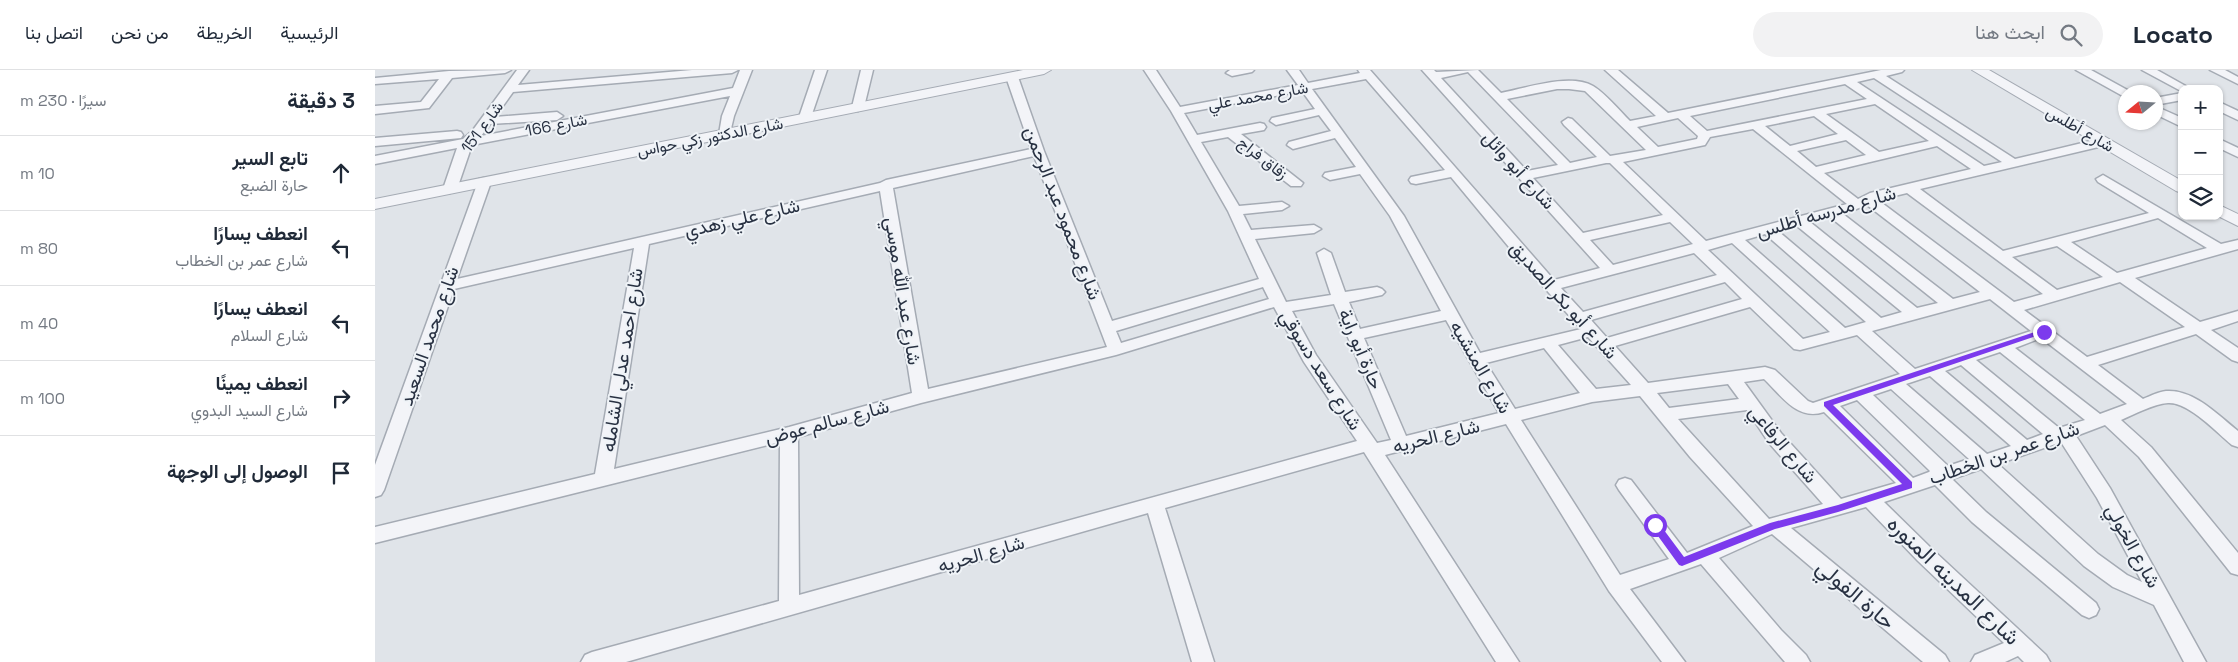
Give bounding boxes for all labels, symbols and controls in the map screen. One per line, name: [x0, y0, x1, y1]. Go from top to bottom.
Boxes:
search box: [1753, 12, 2103, 57]
text: Locato: [2133, 19, 2213, 50]
text: ابحث هنا: [1975, 20, 2045, 45]
text: اتصل بنا: [25, 21, 83, 44]
text: من نحن: [111, 21, 169, 44]
text: الخريطة: [197, 21, 252, 44]
text: الرئيسية: [280, 21, 338, 44]
icon: search: [2057, 21, 2085, 49]
street label: شارع محمد علي: [1206, 77, 1310, 118]
north arrow: [2118, 85, 2163, 130]
map controls: [2178, 85, 2223, 220]
button: +: [2178, 85, 2223, 130]
text: 3 دقيقة: [287, 87, 355, 114]
text: سيرًا · 230 m: [20, 90, 106, 111]
street label: شارع 151: [456, 97, 509, 158]
street label: شارع أطلس: [2042, 101, 2118, 158]
street label: شارع 166: [523, 109, 589, 142]
street label: شارع الدكتور زكي حواس: [635, 113, 785, 164]
street label: شارع محمود عبد الرحمن: [1018, 123, 1108, 303]
street label: شارع أبو وائل: [1477, 125, 1561, 215]
button: −: [2178, 130, 2223, 175]
street label: زقاق فراج: [1233, 132, 1292, 185]
text: تابع السير: [232, 146, 308, 171]
icon: ahead: [327, 159, 355, 187]
text: 10 m: [20, 163, 55, 184]
text: حارة الضبع: [240, 175, 308, 196]
button: layers: [2178, 175, 2223, 220]
street label: شارع مدرسه أطلس: [1753, 180, 1899, 244]
street label: شارع علي زهدي: [682, 193, 803, 246]
street label: شارع عبد الله موسي: [876, 215, 927, 367]
text: انعطف يسارًا: [213, 221, 308, 246]
icon: left: [327, 234, 355, 262]
street label: شارع أبو بكر الصديق: [1504, 236, 1624, 364]
text: 80 m: [20, 238, 58, 259]
text: شارع عمر بن الخطاب: [175, 250, 308, 271]
street label: شارع محمد السعيد: [393, 263, 465, 409]
street label: شارع احمد عدلي الشامله: [595, 266, 652, 454]
text: انعطف يسارًا: [213, 296, 308, 321]
street label: شارع سعد دسوقي: [1271, 305, 1368, 437]
street label: حارة أبو راية: [1333, 305, 1389, 393]
icon: left: [327, 309, 355, 337]
text: 40 m: [20, 313, 58, 334]
street label: شارع المنشيه: [1444, 316, 1518, 418]
route end: [2033, 321, 2056, 344]
text: شارع السلام: [231, 325, 308, 346]
text: انعطف يمينًا: [216, 371, 308, 396]
icon: right: [327, 384, 355, 412]
text: 100 m: [20, 388, 65, 409]
street label: شارع سالم عوض: [762, 393, 892, 451]
text: شارع السيد البدوي: [191, 400, 308, 421]
street label: شارع الرفاعي: [1741, 400, 1823, 490]
street label: شارع الحريه: [1390, 413, 1482, 459]
street label: شارع عمر بن الخطاب: [1925, 416, 2083, 490]
text: الوصول إلى الوجهة: [167, 459, 308, 484]
icon: arrive: [327, 459, 355, 487]
street label: شارع الخولي: [2097, 500, 2166, 594]
street label: شارع المدينه المنوره: [1881, 509, 2026, 651]
route start: [1644, 514, 1667, 537]
street label: شارع الحريه: [935, 530, 1027, 578]
street label: حارة الفولي: [1807, 553, 1901, 639]

